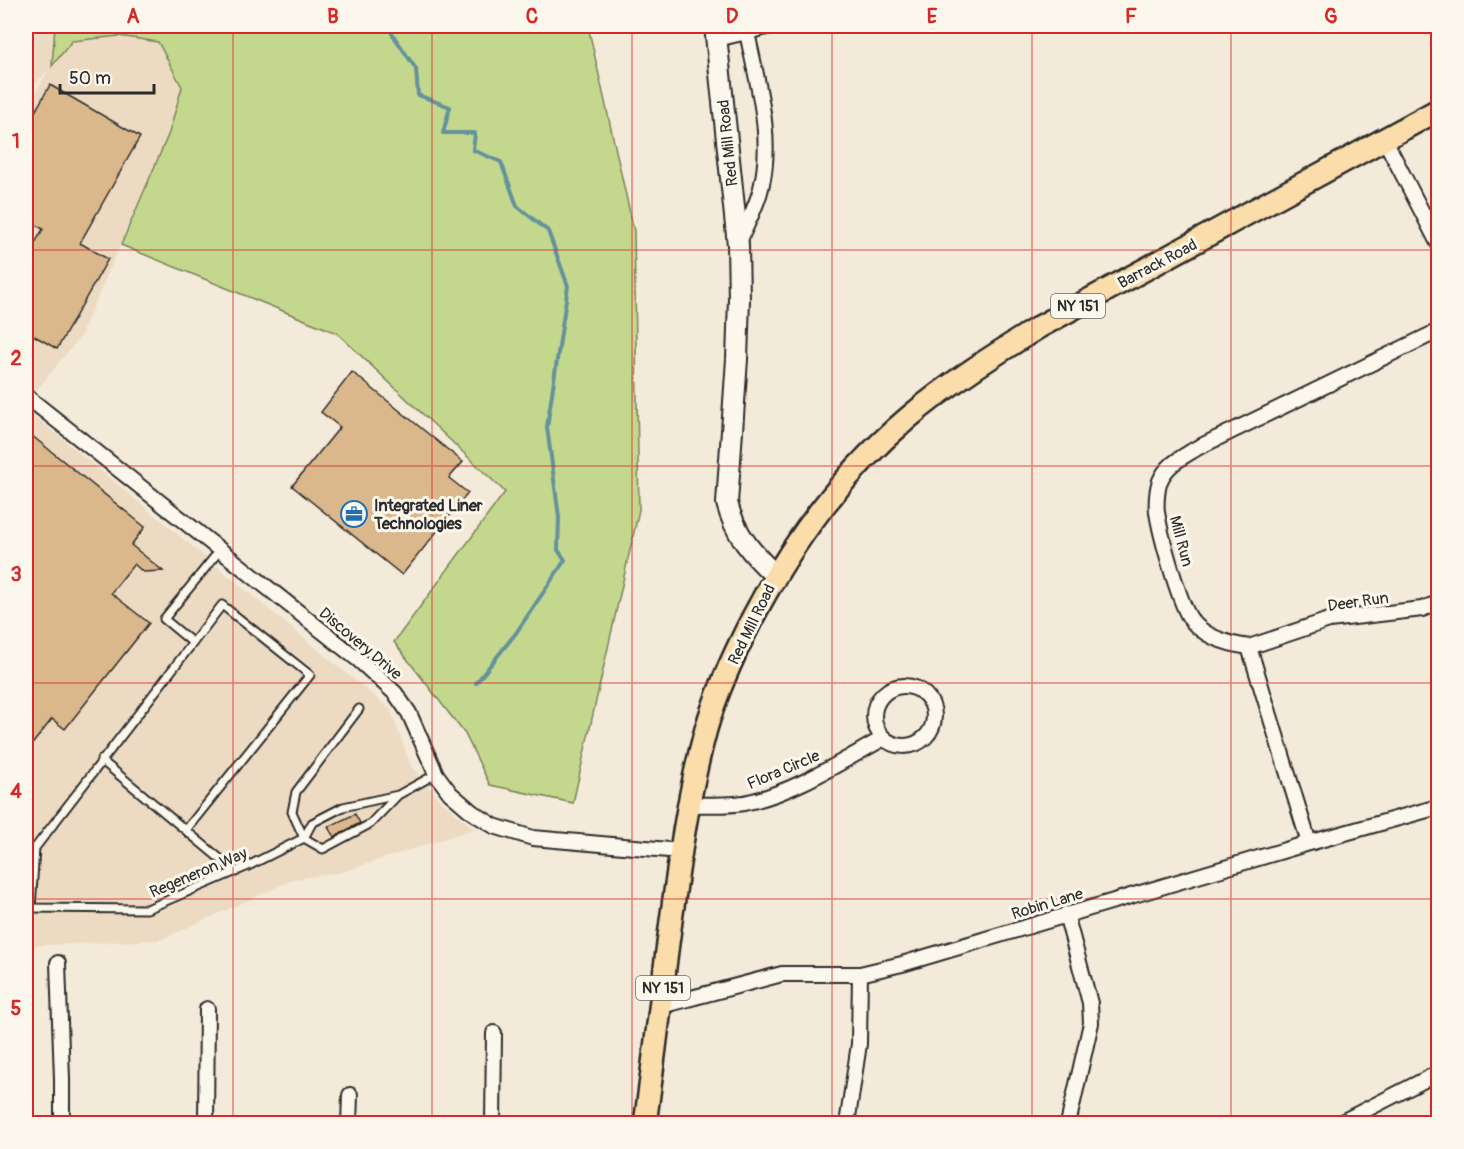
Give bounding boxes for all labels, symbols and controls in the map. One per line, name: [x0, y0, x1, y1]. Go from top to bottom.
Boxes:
text: A: [127, 4, 140, 29]
text: B: [327, 4, 339, 29]
text: C: [526, 4, 538, 29]
text: D: [726, 4, 739, 29]
text: E: [927, 4, 938, 29]
text: F: [1125, 4, 1137, 29]
text: G: [1324, 4, 1338, 29]
scale bar: [60, 57, 154, 95]
text: 50 m: [69, 67, 111, 90]
street label: Red Mill Road: [713, 99, 742, 187]
text: 1: [12, 129, 20, 154]
street label: Barrack Road: [1114, 235, 1200, 293]
road number: NY 151: [1051, 294, 1105, 318]
text: 2: [10, 346, 22, 371]
place label: Integrated Liner Technologies: [373, 496, 483, 534]
office icon: Integrated Liner Technologies: [339, 499, 369, 529]
street label: Mill Run: [1165, 514, 1197, 569]
text: 3: [10, 562, 22, 587]
street label: Red Mill Road: [724, 581, 780, 668]
street label: Deer Run: [1326, 588, 1390, 616]
street label: Discovery Drive: [315, 603, 406, 684]
street label: Flora Circle: [744, 746, 823, 794]
text: 4: [10, 779, 22, 804]
street label: Regeneron Way: [147, 843, 250, 902]
street label: Robin Lane: [1009, 884, 1086, 924]
road number: NY 151: [636, 976, 690, 1000]
text: 5: [11, 996, 22, 1021]

